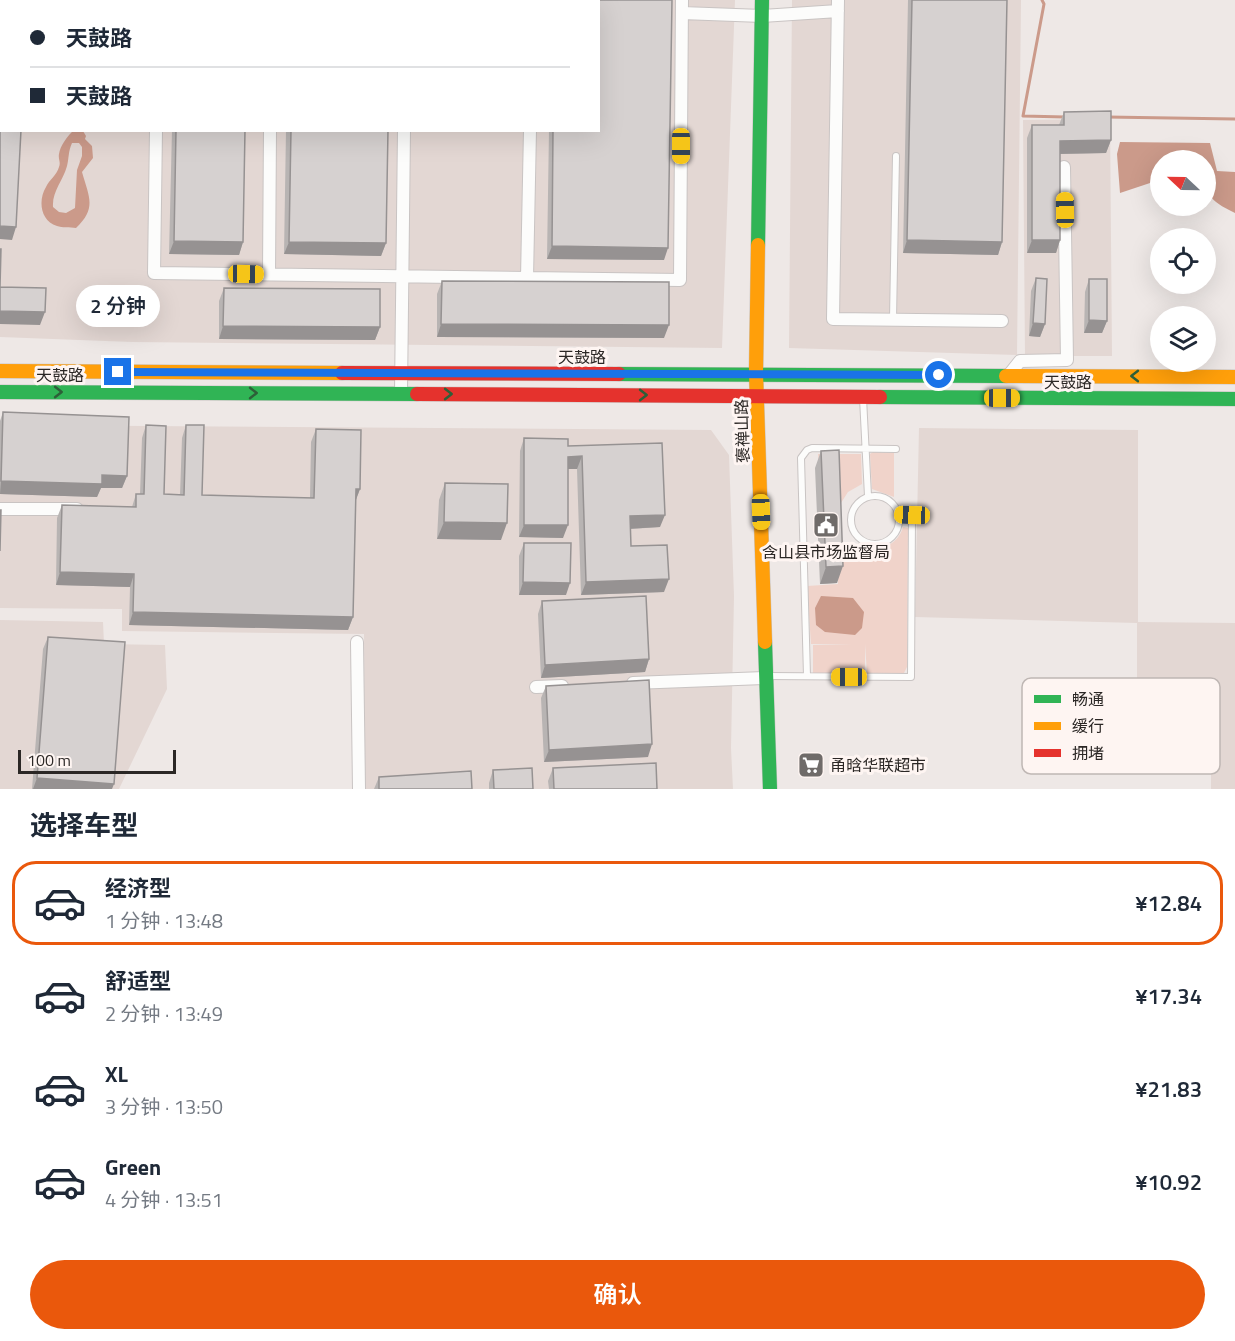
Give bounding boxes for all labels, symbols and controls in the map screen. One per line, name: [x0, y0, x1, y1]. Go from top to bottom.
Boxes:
text: 天鼓路: [66, 21, 132, 55]
text: 天鼓路: [66, 79, 132, 113]
car: [672, 128, 690, 164]
north arrow: [1150, 150, 1216, 216]
map controls: [1150, 150, 1216, 372]
car: [1056, 192, 1074, 228]
button: locate: [1150, 228, 1216, 294]
car: [228, 265, 264, 283]
callout: 2 分钟: [76, 285, 160, 327]
text: 2 分钟: [90, 290, 146, 321]
button: layers: [1150, 306, 1216, 372]
street label: 天鼓路: [558, 345, 606, 369]
route end: [104, 358, 131, 385]
route start: [925, 361, 952, 388]
street label: 天鼓路: [36, 363, 84, 387]
street label: 天鼓路: [1044, 370, 1092, 394]
one-way arrow: [1130, 370, 1139, 382]
one-way arrow: [54, 386, 63, 398]
one-way arrow: [249, 387, 258, 399]
one-way arrow: [444, 388, 453, 400]
one-way arrow: [639, 389, 648, 401]
car: [984, 389, 1020, 407]
street label: 褒禅山路: [729, 399, 755, 463]
car: [751, 494, 771, 530]
car: [894, 505, 930, 525]
public building icon: 含山县市场监督局: [811, 510, 841, 540]
place label: 含山县市场监督局: [762, 540, 890, 564]
car: [831, 668, 867, 686]
legend: [1022, 678, 1220, 774]
text: 畅通: [1072, 687, 1104, 711]
text: 缓行: [1072, 714, 1104, 738]
text: 拥堵: [1072, 741, 1104, 765]
scale bar: [18, 747, 176, 774]
text: 100 m: [27, 748, 71, 772]
supermarket icon: 甬晗华联超市: [796, 750, 826, 780]
place label: 甬晗华联超市: [830, 753, 926, 777]
text: 选择车型: [30, 804, 138, 845]
text: 经济型: [105, 871, 171, 905]
icon: car: [33, 876, 87, 930]
text: ¥12.84: [1135, 886, 1202, 920]
text: 1 分钟 · 13:48: [105, 905, 223, 936]
text: 舒适型: [105, 964, 171, 998]
icon: car: [33, 969, 87, 1023]
text: ¥17.34: [1135, 979, 1202, 1013]
text: 2 分钟 · 13:49: [105, 998, 223, 1029]
text: XL: [105, 1057, 128, 1091]
icon: car: [33, 1062, 87, 1116]
text: ¥21.83: [1135, 1072, 1202, 1106]
text: 3 分钟 · 13:50: [105, 1091, 223, 1122]
text: Green: [105, 1150, 161, 1184]
icon: car: [33, 1155, 87, 1209]
text: ¥10.92: [1135, 1165, 1202, 1199]
text: 4 分钟 · 13:51: [105, 1184, 223, 1215]
button: 确认: [30, 1260, 1205, 1329]

